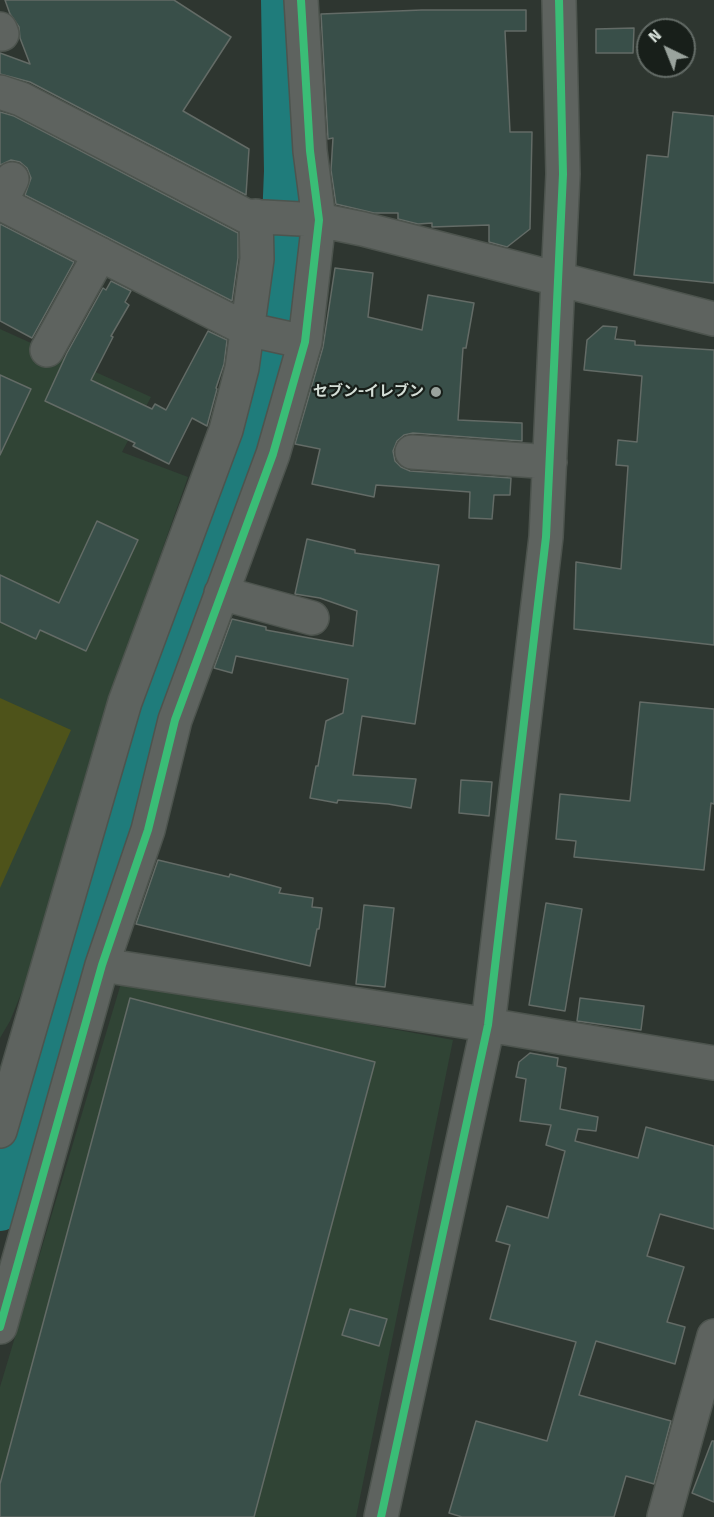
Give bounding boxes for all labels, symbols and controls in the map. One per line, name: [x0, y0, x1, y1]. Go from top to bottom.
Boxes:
north arrow: [636, 18, 696, 78]
text: N: [644, 25, 665, 47]
place label: セブン-イレブン: [313, 383, 424, 401]
marker: セブン-イレブン: [429, 385, 443, 399]

